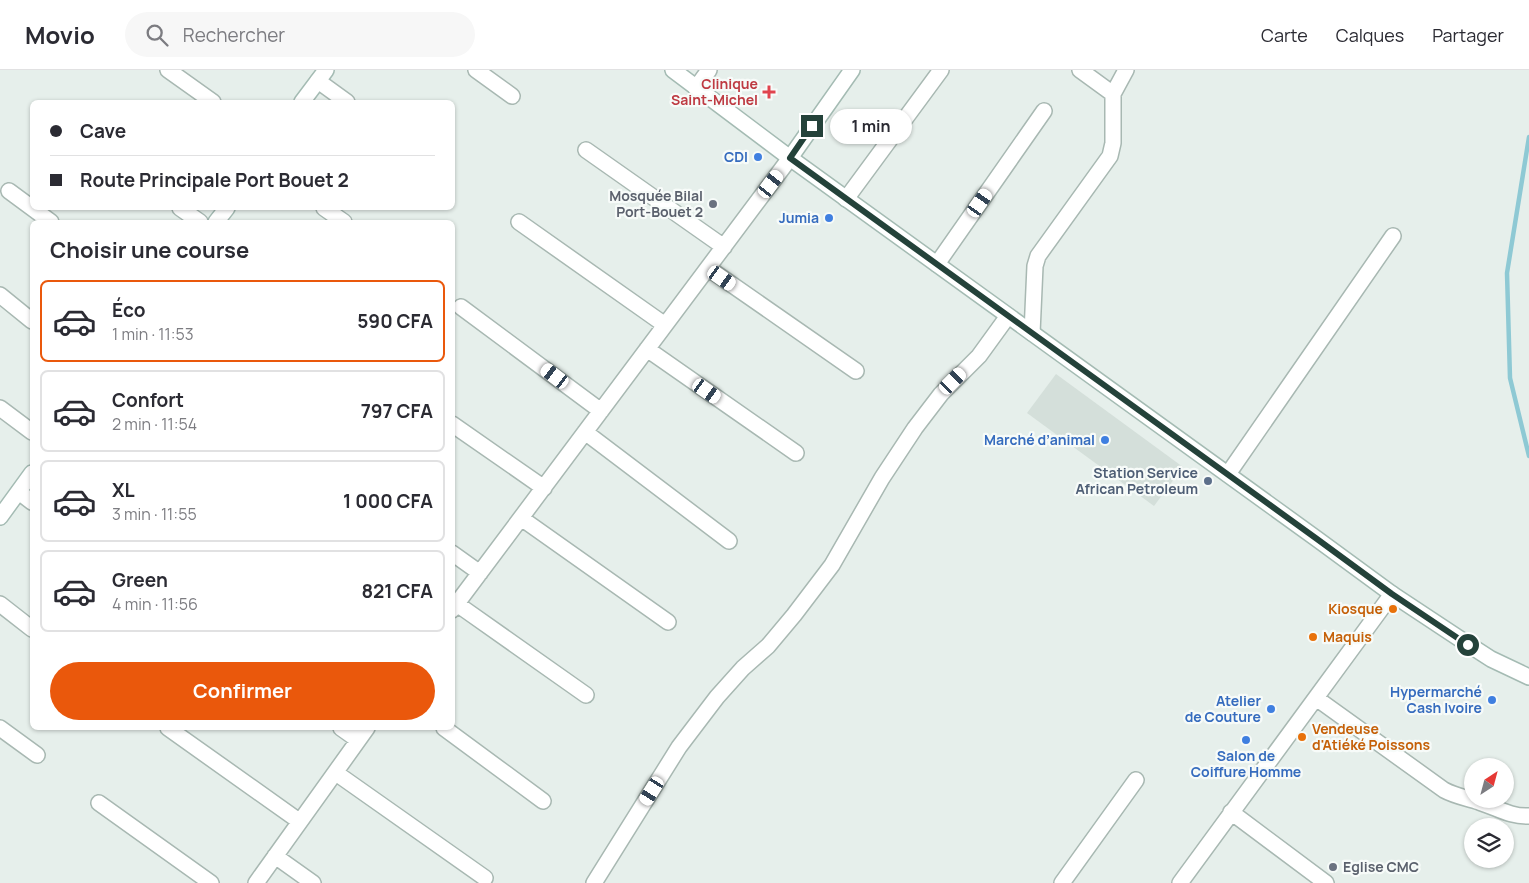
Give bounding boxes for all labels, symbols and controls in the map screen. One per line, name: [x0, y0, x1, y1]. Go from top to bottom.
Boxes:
search box: [125, 12, 475, 57]
text: Movio: [25, 18, 95, 51]
icon: search: [143, 21, 171, 49]
text: Rechercher: [183, 22, 285, 48]
text: Carte: [1261, 23, 1308, 47]
text: Calques: [1336, 23, 1404, 47]
text: Partager: [1432, 23, 1504, 47]
place label: Clinique Saint-Michel: [671, 74, 758, 109]
marker: Clinique Saint-Michel: [762, 85, 776, 99]
callout: 1 min: [830, 108, 912, 144]
route end: [801, 115, 823, 137]
text: 1 min: [851, 115, 891, 137]
text: Cave: [80, 118, 126, 144]
place label: CDI: [724, 147, 748, 166]
marker: CDI: [752, 151, 764, 163]
text: Route Principale Port Bouet 2: [80, 167, 349, 193]
car: [755, 168, 786, 200]
place label: Mosquée Bilal Port-Bouet 2: [609, 186, 703, 221]
car: [965, 186, 994, 220]
marker: Mosquée Bilal Port-Bouet 2: [707, 198, 719, 210]
place label: Jumia: [779, 208, 819, 227]
marker: Jumia: [823, 212, 835, 224]
text: Choisir une course: [50, 235, 249, 265]
car: [705, 263, 738, 293]
text: Éco: [112, 297, 146, 323]
icon: car: [52, 299, 97, 344]
text: 590 CFA: [357, 308, 433, 334]
text: 1 min · 11:53: [112, 323, 194, 345]
car: [538, 361, 571, 391]
car: [937, 365, 968, 397]
car: [690, 376, 723, 406]
text: Confort: [112, 387, 184, 413]
icon: car: [52, 389, 97, 434]
text: 797 CFA: [361, 398, 433, 424]
text: 2 min · 11:54: [112, 413, 197, 435]
place label: Marché d’animal: [984, 430, 1095, 449]
marker: Marché d’animal: [1099, 434, 1111, 446]
place label: Station Service African Petroleum: [1075, 463, 1198, 498]
marker: Station Service African Petroleum: [1202, 475, 1214, 487]
text: XL: [112, 477, 135, 503]
icon: car: [52, 479, 97, 524]
text: 1 000 CFA: [343, 488, 433, 514]
text: 3 min · 11:55: [112, 503, 197, 525]
text: Green: [112, 567, 168, 593]
icon: car: [52, 569, 97, 614]
text: 821 CFA: [361, 578, 433, 604]
text: 4 min · 11:56: [112, 593, 198, 615]
place label: Kiosque: [1328, 599, 1383, 618]
marker: Kiosque: [1387, 603, 1399, 615]
place label: Maquis: [1323, 627, 1372, 646]
marker: Maquis: [1307, 631, 1319, 643]
route start: [1457, 634, 1479, 656]
button: Confirmer: [50, 662, 435, 720]
place label: Hypermarché Cash Ivoire: [1390, 682, 1482, 717]
place label: Atelier de Couture: [1185, 691, 1261, 726]
marker: Hypermarché Cash Ivoire: [1486, 694, 1498, 706]
marker: Atelier de Couture: [1265, 703, 1277, 715]
place label: Vendeuse d'Atiéké Poissons: [1312, 719, 1431, 754]
marker: Vendeuse d'Atiéké Poissons: [1296, 731, 1308, 743]
marker: Salon de Coiffure Homme: [1240, 734, 1252, 746]
place label: Salon de Coiffure Homme: [1191, 746, 1301, 781]
north arrow: [1464, 758, 1514, 808]
map controls: [1464, 758, 1514, 868]
car: [637, 774, 666, 808]
button: layers: [1464, 818, 1514, 868]
place label: Eglise CMC: [1343, 857, 1419, 876]
marker: Eglise CMC: [1327, 861, 1339, 873]

